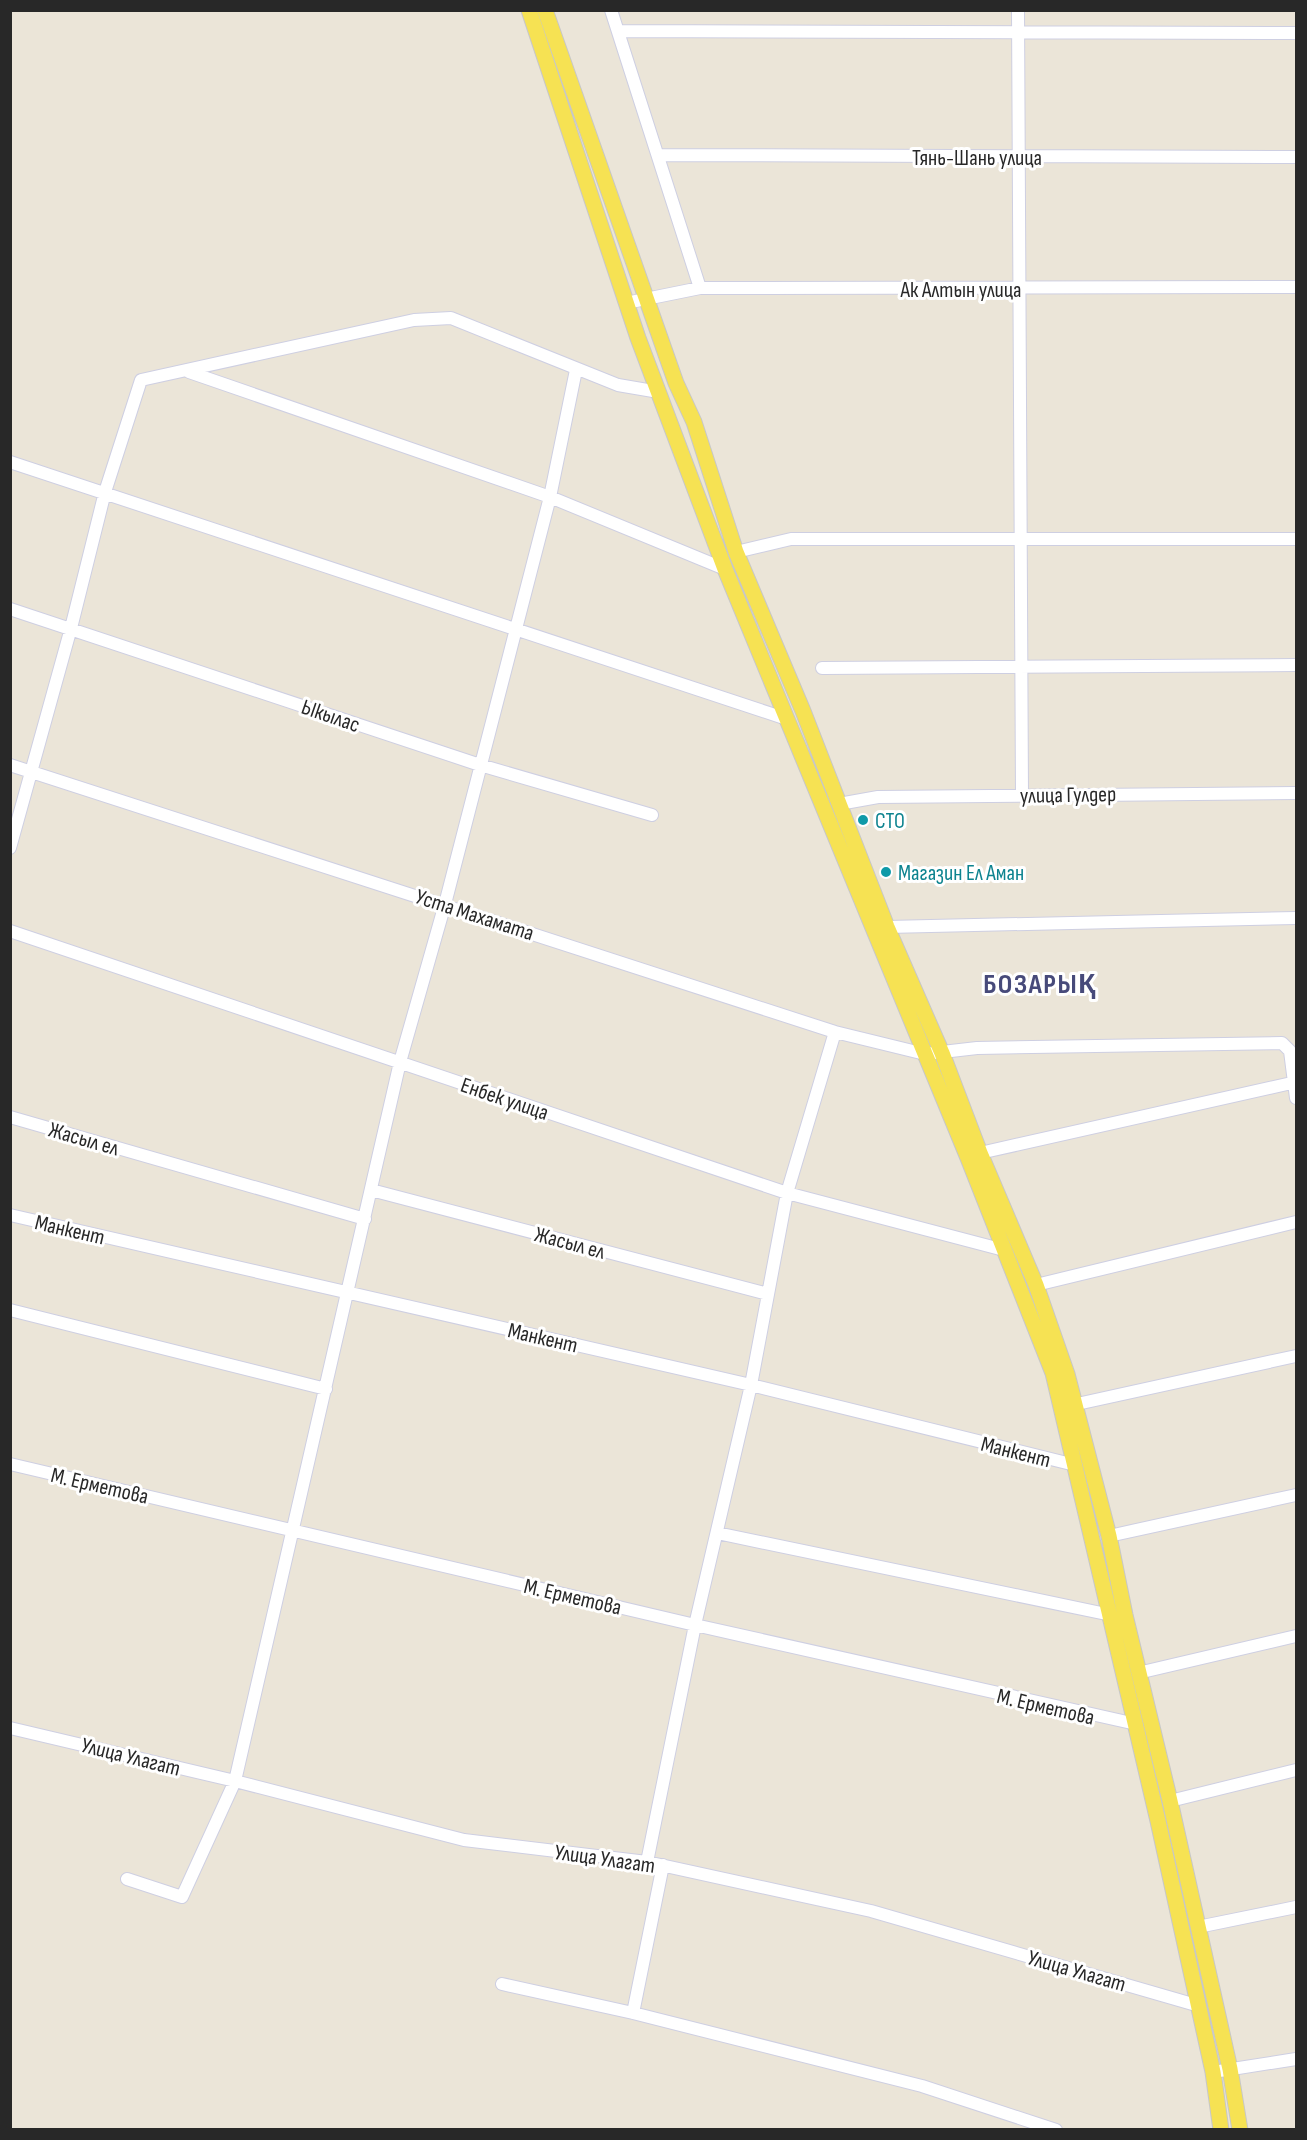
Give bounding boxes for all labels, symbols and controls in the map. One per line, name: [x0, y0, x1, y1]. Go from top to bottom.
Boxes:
street label: Тянь-Шань улица: [912, 145, 1042, 172]
street label: Ак Алтын улица: [899, 277, 1022, 304]
street label: Ыкылас: [298, 694, 363, 739]
street label: улица Гулдер: [1020, 781, 1116, 810]
place label: СТО: [875, 808, 905, 835]
marker: СТО: [856, 813, 870, 827]
place label: Магазин Ел Аман: [898, 860, 1024, 887]
marker: Магазин Ел Аман: [879, 865, 893, 879]
street label: Уста Махамата: [412, 884, 537, 947]
district label: БОЗАРЫҚ: [983, 968, 1097, 1001]
street label: Енбек улица: [457, 1072, 552, 1127]
street label: Жасыл ел: [45, 1117, 122, 1162]
street label: Манкент: [32, 1209, 107, 1252]
street label: Жасыл ел: [531, 1221, 608, 1266]
street label: Манкент: [505, 1317, 580, 1360]
street label: Манкент: [978, 1431, 1053, 1474]
street label: М. Ерметова: [48, 1462, 151, 1511]
street label: М. Ерметова: [521, 1573, 624, 1622]
street label: М. Ерметова: [994, 1683, 1097, 1732]
street label: Улица Улагат: [78, 1732, 183, 1783]
street label: Улица Улагат: [553, 1839, 657, 1880]
street label: Улица Улагат: [1024, 1945, 1129, 1998]

